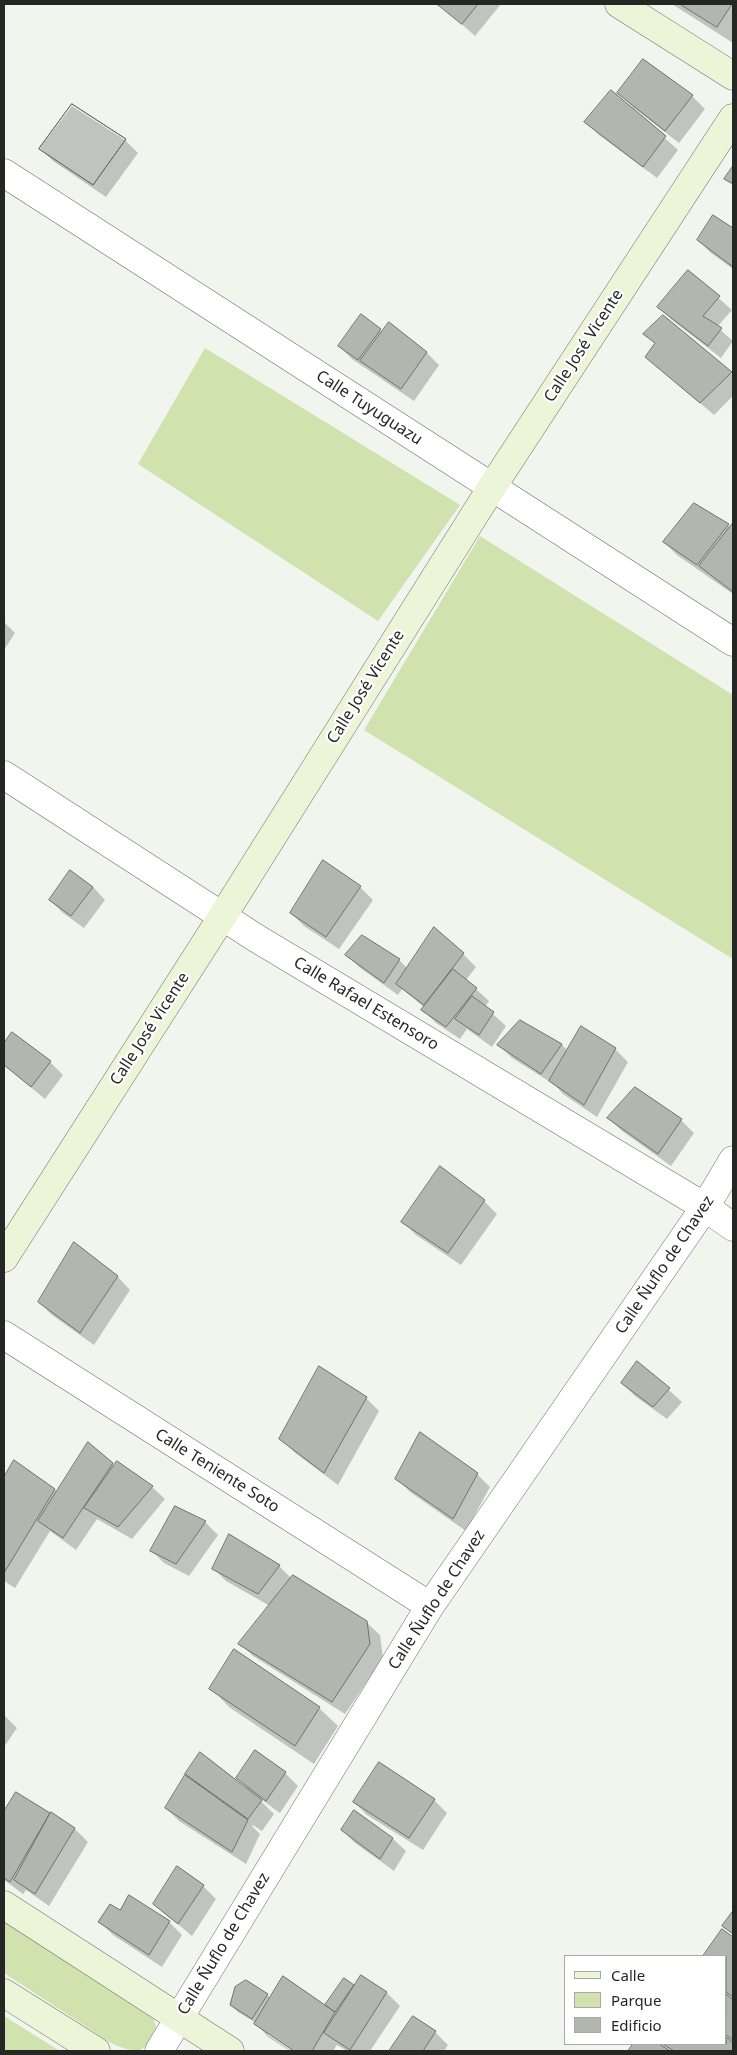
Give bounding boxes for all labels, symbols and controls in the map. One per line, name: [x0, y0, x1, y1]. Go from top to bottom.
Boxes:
street label: Calle José Vicente: [540, 286, 628, 406]
street label: Calle Tuyuguazu: [312, 367, 426, 449]
street label: Calle José Vicente: [323, 627, 409, 747]
street label: Calle Rafael Estensoro: [290, 953, 442, 1055]
street label: Calle José Vicente: [106, 969, 194, 1089]
street label: Calle Ñuflo de Chavez: [612, 1192, 718, 1338]
street label: Calle Teniente Soto: [151, 1425, 283, 1517]
street label: Calle Ñuflo de Chavez: [385, 1527, 489, 1673]
street label: Calle Ñuflo de Chavez: [174, 1869, 274, 2019]
legend: [564, 1955, 727, 2045]
text: Calle: [611, 1965, 645, 1985]
text: Parque: [611, 1990, 661, 2010]
text: Edificio: [611, 2015, 662, 2035]

